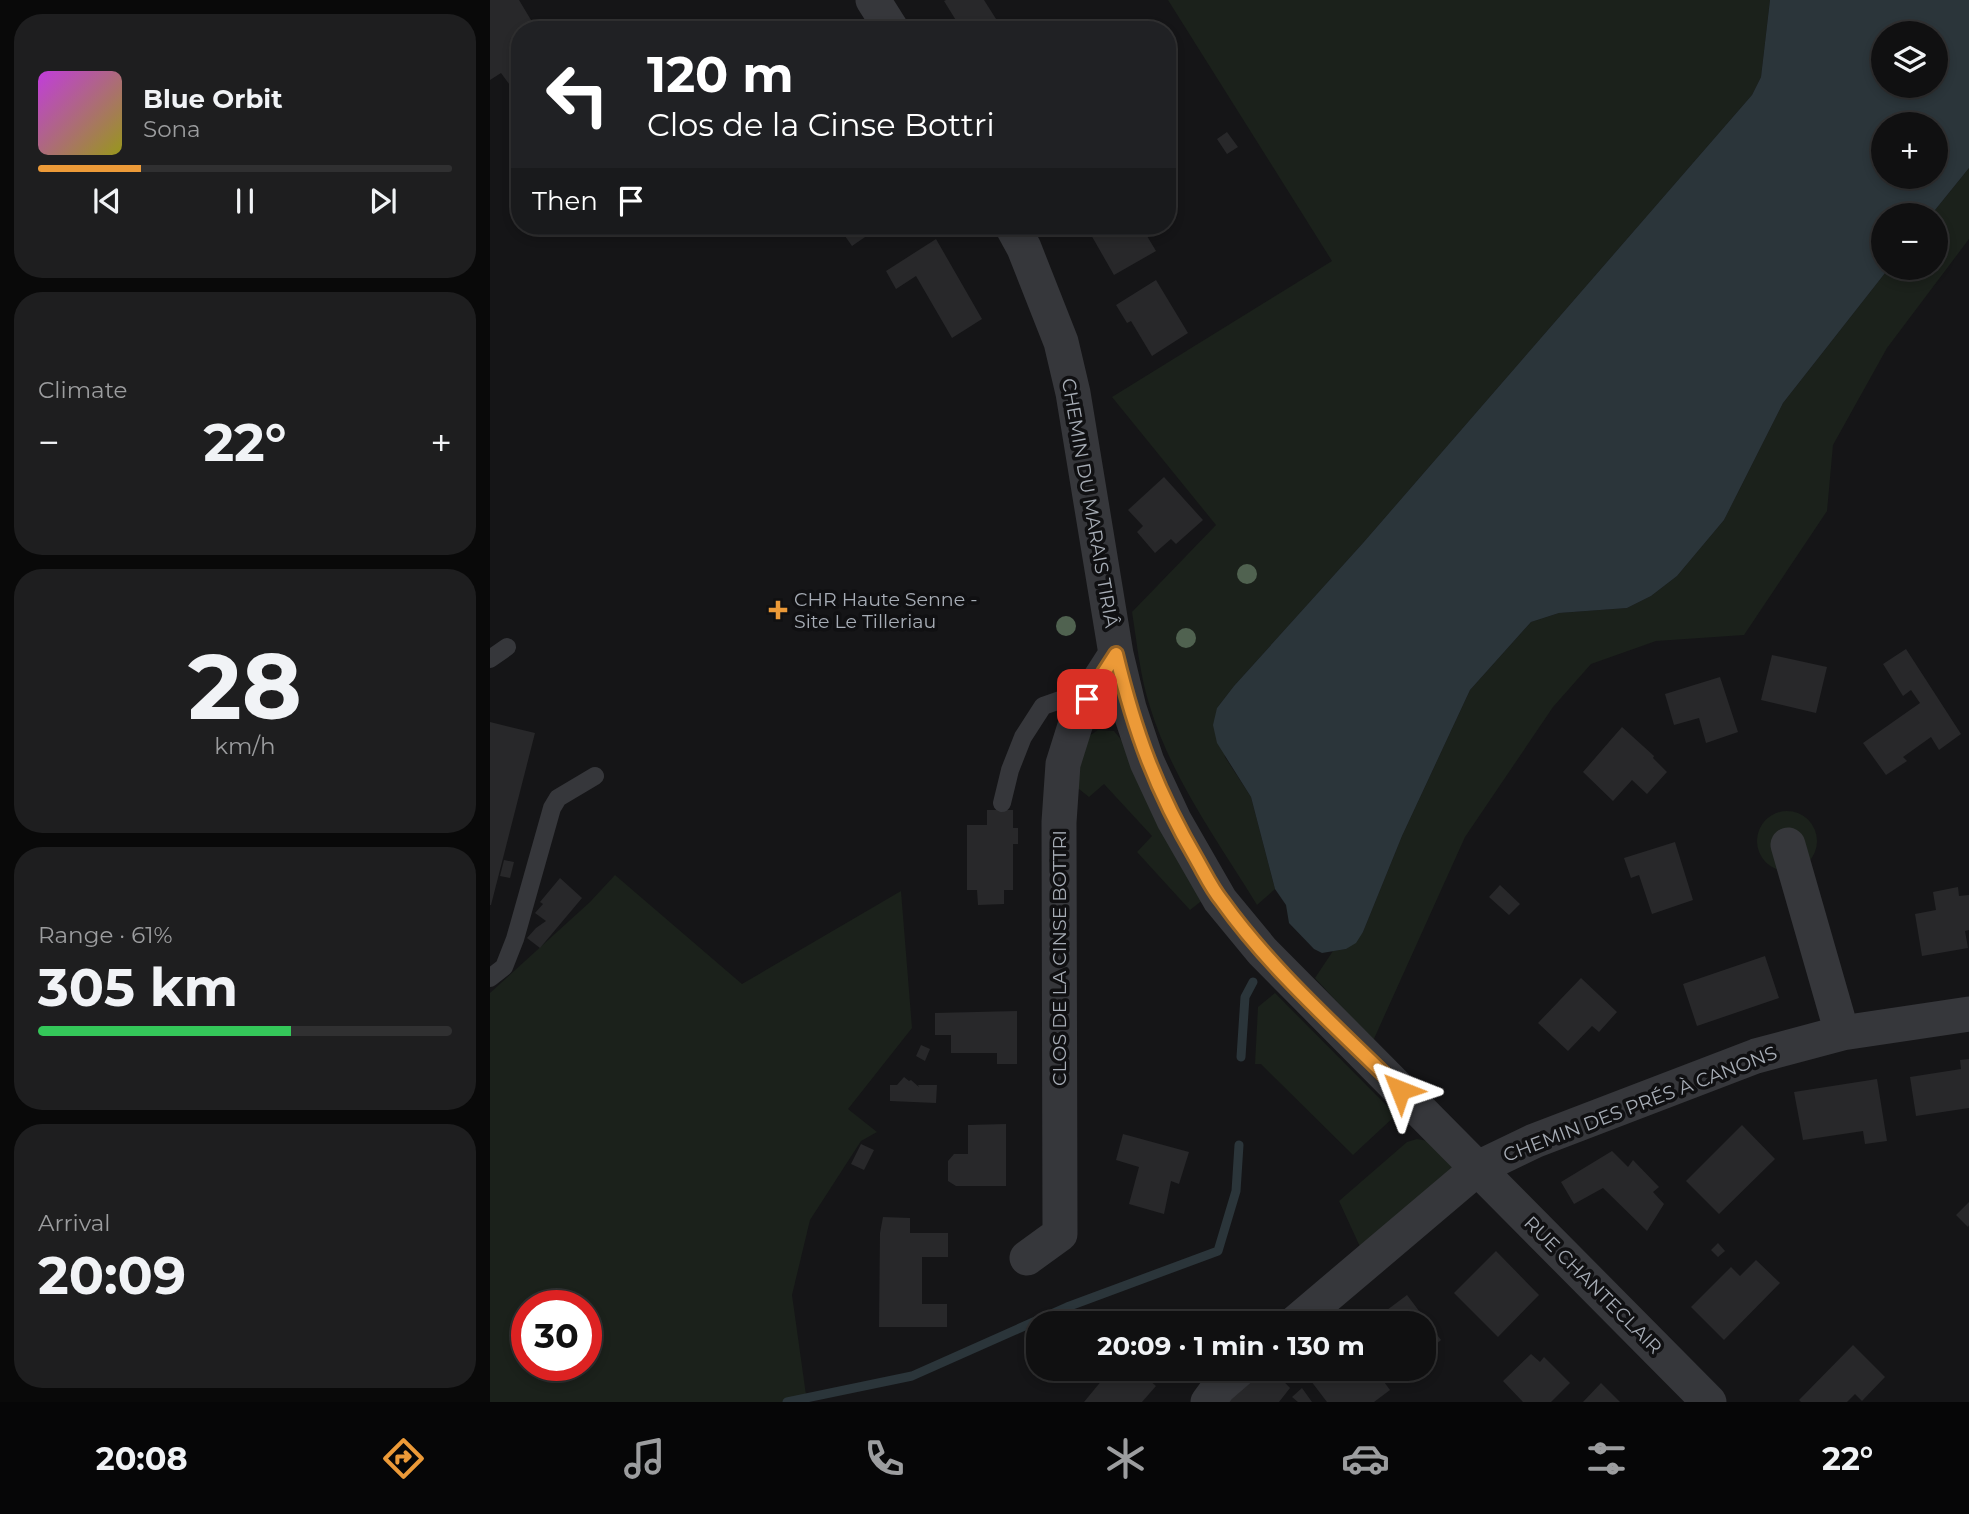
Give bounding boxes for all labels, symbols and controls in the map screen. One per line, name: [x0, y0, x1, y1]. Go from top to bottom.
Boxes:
map controls: [1871, 21, 1948, 280]
button: layers: [1871, 21, 1948, 98]
text: 120 m: [647, 45, 794, 104]
icon: left: [532, 49, 623, 140]
text: Blue Orbit: [143, 83, 282, 115]
text: Clos de la Cinse Bottri: [647, 105, 995, 144]
button: +: [1871, 112, 1948, 189]
text: Sona: [143, 115, 201, 143]
icon: previous: [88, 182, 126, 220]
icon: pause: [226, 182, 264, 220]
icon: next: [364, 182, 402, 220]
icon: arrive: [612, 182, 650, 220]
text: Then: [532, 185, 598, 217]
button: −: [1871, 203, 1948, 280]
text: Climate: [38, 376, 127, 404]
street label: CHEMIN DU MARAIS TIRIÂ: [1057, 376, 1123, 630]
text: 22°: [203, 411, 287, 474]
text: −: [38, 419, 60, 466]
text: +: [430, 419, 452, 466]
place label: CHR Haute Senne - Site Le Tilleriau: [794, 588, 977, 633]
marker: CHR Haute Senne - Site Le Tilleriau: [768, 600, 788, 620]
text: 28: [188, 631, 302, 742]
pin: [1057, 669, 1117, 729]
icon: arrive: [1068, 680, 1106, 718]
text: km/h: [214, 732, 276, 760]
street label: CLOS DE LA CINSE BOTTRI: [1048, 830, 1071, 1086]
text: Range · 61%: [38, 921, 173, 949]
text: 305 km: [38, 956, 238, 1019]
street label: CHEMIN DES PRÉS À CANONS: [1500, 1041, 1780, 1167]
position arrow: [1363, 1053, 1437, 1127]
text: Arrival: [38, 1209, 111, 1237]
street label: RUE CHANTECLAIR: [1519, 1211, 1667, 1359]
text: 20:09: [38, 1244, 186, 1307]
speed limit sign: 30: [511, 1290, 602, 1381]
text: 20:09 · 1 min · 130 m: [1097, 1330, 1365, 1362]
icon: directions: [379, 1434, 428, 1483]
icon: music: [620, 1434, 669, 1483]
icon: phone: [860, 1434, 909, 1483]
icon: climate: [1101, 1434, 1150, 1483]
icon: car: [1341, 1434, 1390, 1483]
icon: filters: [1582, 1434, 1631, 1483]
text: 20:08: [96, 1439, 188, 1478]
text: 22°: [1822, 1439, 1873, 1478]

